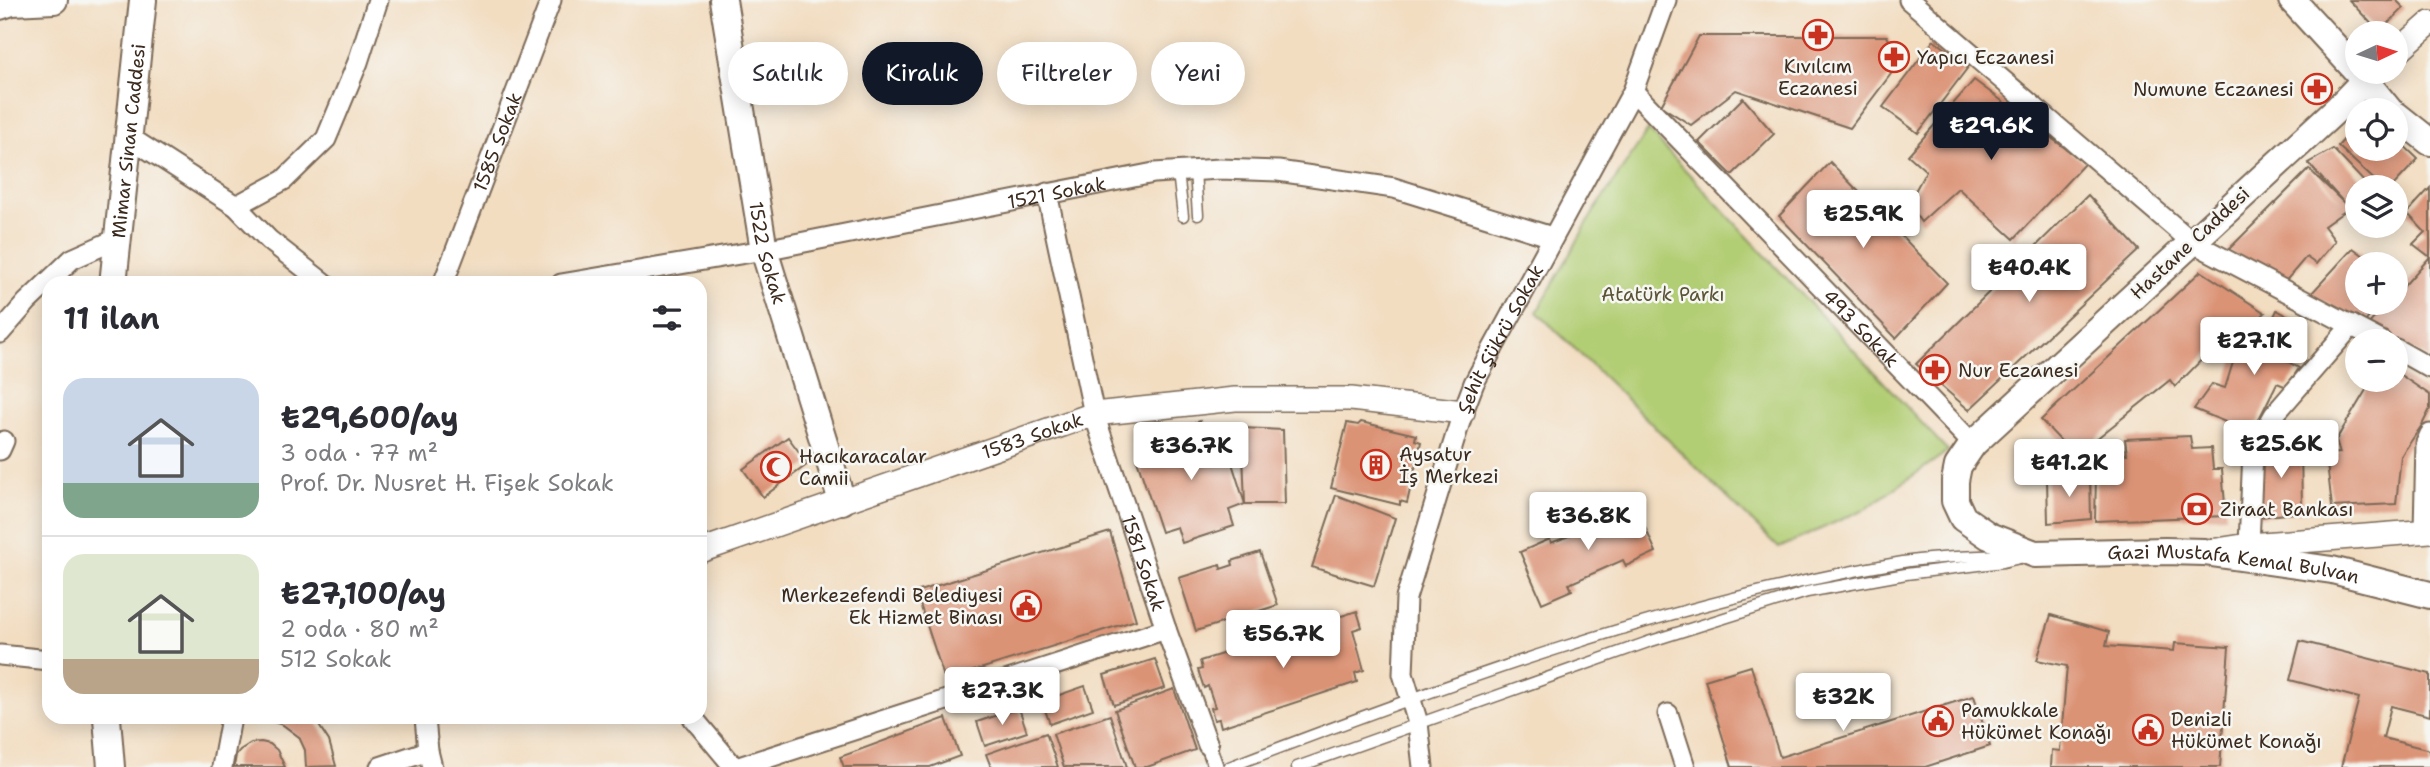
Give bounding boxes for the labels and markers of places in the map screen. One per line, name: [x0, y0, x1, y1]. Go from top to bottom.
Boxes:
pharmacy icon: Kıvılcım Eczanesi: [1801, 18, 1835, 52]
pharmacy icon: Yapıcı Eczanesi: [1877, 40, 1911, 74]
place label: Yapıcı Eczanesi: [1917, 45, 2055, 70]
place label: Kıvılcım Eczanesi: [1778, 54, 1858, 101]
pharmacy icon: Numune Eczanesi: [2300, 72, 2334, 106]
place label: Numune Eczanesi: [2133, 77, 2294, 102]
pin: ₺29.6K: [1934, 102, 2048, 162]
pin: ₺25.9K: [1806, 190, 1920, 250]
pin: ₺40.4K: [1972, 244, 2086, 304]
pin: ₺27.1K: [2197, 318, 2311, 377]
pharmacy icon: Nur Eczanesi: [1918, 353, 1952, 387]
place label: Nur Eczanesi: [1958, 358, 2079, 383]
pin: ₺25.6K: [2224, 420, 2338, 480]
pin: ₺36.7K: [1134, 422, 1248, 482]
pin: ₺41.2K: [2012, 440, 2126, 499]
place label: Aysatur İş Merkezi: [1399, 442, 1499, 489]
place label: Hacıkaracalar Camii: [799, 444, 927, 491]
building icon: Aysatur İş Merkezi: [1359, 448, 1393, 482]
mosque icon: Hacıkaracalar Camii: [759, 450, 793, 484]
pin: ₺36.8K: [1531, 492, 1645, 552]
bank icon: Ziraat Bankası: [2180, 492, 2214, 526]
place label: Ziraat Bankası: [2220, 497, 2353, 522]
place label: Merkezefendi Belediyesi Ek Hizmet Binası: [781, 583, 1003, 630]
public building icon: Merkezefendi Belediyesi Ek Hizmet Binası: [1009, 589, 1043, 623]
pin: ₺56.7K: [1226, 610, 1340, 670]
pin: ₺27.3K: [945, 668, 1059, 727]
pin: ₺32K: [1802, 674, 1884, 733]
place label: Pamukkale Hükümet Konağı: [1961, 698, 2112, 745]
public building icon: Pamukkale Hükümet Konağı: [1921, 704, 1955, 738]
place label: Denizli Hükümet Konağı: [2171, 707, 2322, 754]
public building icon: Denizli Hükümet Konağı: [2131, 713, 2165, 747]

